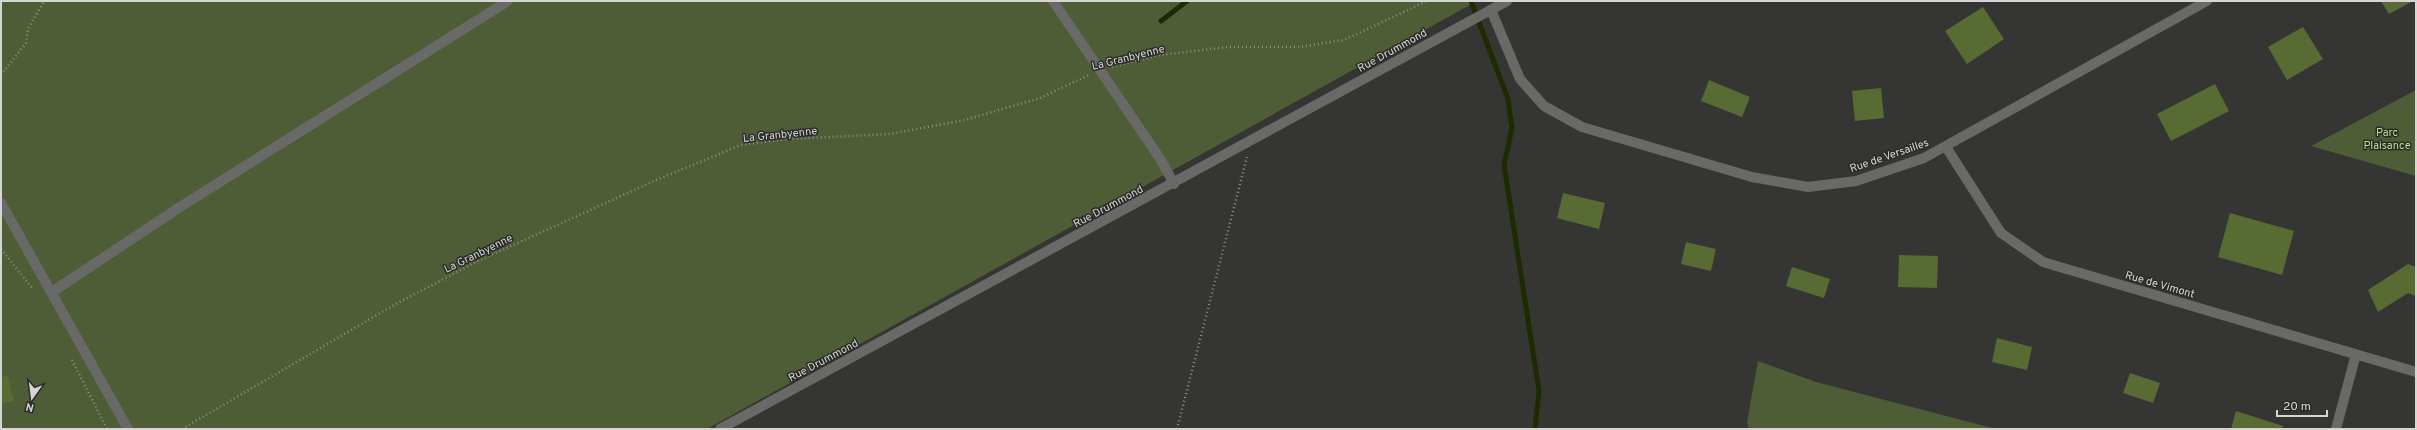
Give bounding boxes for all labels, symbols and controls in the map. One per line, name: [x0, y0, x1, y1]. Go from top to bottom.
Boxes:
street label: Rue Drummond: [1355, 26, 1430, 76]
street label: La Granbyenne: [1090, 42, 1166, 74]
street label: La Granbyenne: [742, 124, 818, 146]
park label: Parc Plaisance: [2363, 126, 2411, 153]
street label: Rue de Versailles: [1848, 136, 1931, 176]
street label: Rue Drummond: [1071, 183, 1146, 231]
street label: La Granbyenne: [442, 231, 515, 277]
street label: Rue de Vimont: [2123, 268, 2196, 302]
street label: Rue Drummond: [786, 337, 861, 385]
north arrow: [12, 378, 52, 418]
scale bar: [2277, 392, 2327, 418]
text: N: [24, 399, 35, 414]
text: 20 m: [2283, 399, 2311, 415]

